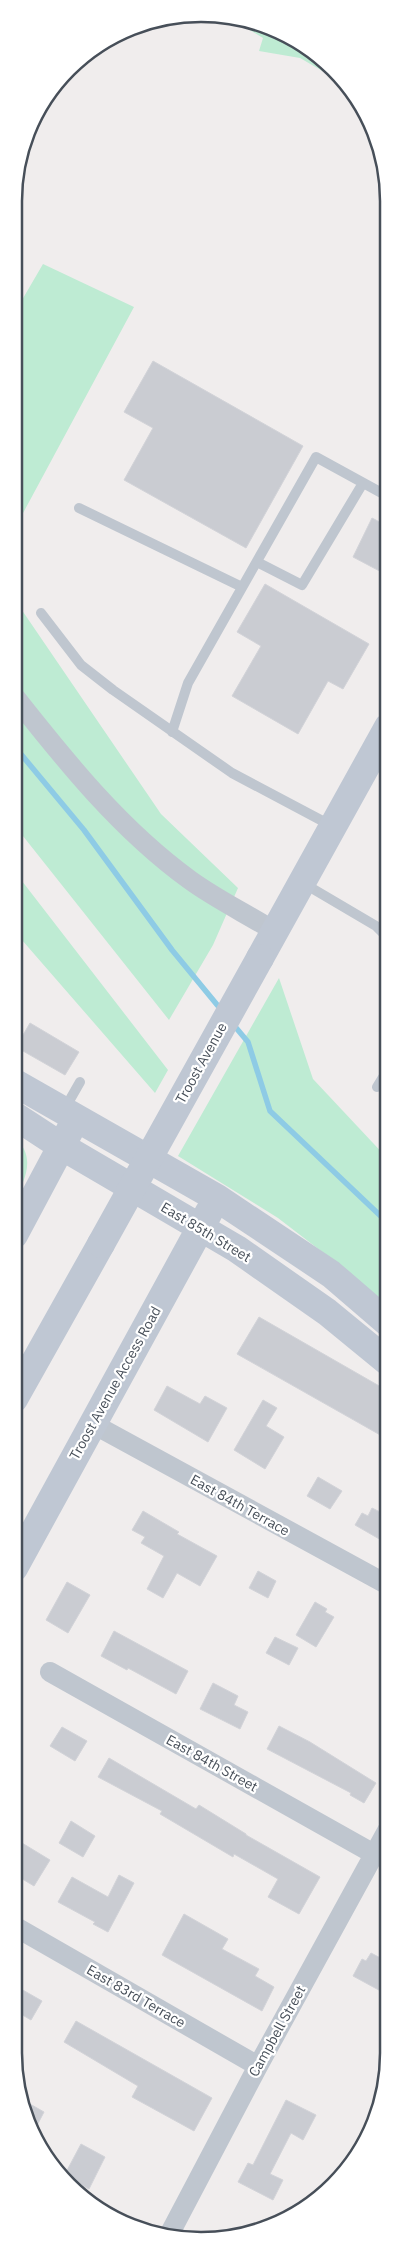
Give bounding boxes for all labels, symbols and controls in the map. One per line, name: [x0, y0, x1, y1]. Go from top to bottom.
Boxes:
street label: Troost Avenue: [171, 1019, 231, 1107]
street label: East 85th Street: [158, 1198, 254, 1266]
street label: Troost Avenue Access Road: [65, 1303, 165, 1463]
street label: East 84th Terrace: [187, 1470, 293, 1540]
street label: East 84th Street: [163, 1730, 261, 1796]
street label: East 83rd Terrace: [83, 1960, 189, 2032]
street label: Campbell Street: [245, 1982, 310, 2080]

